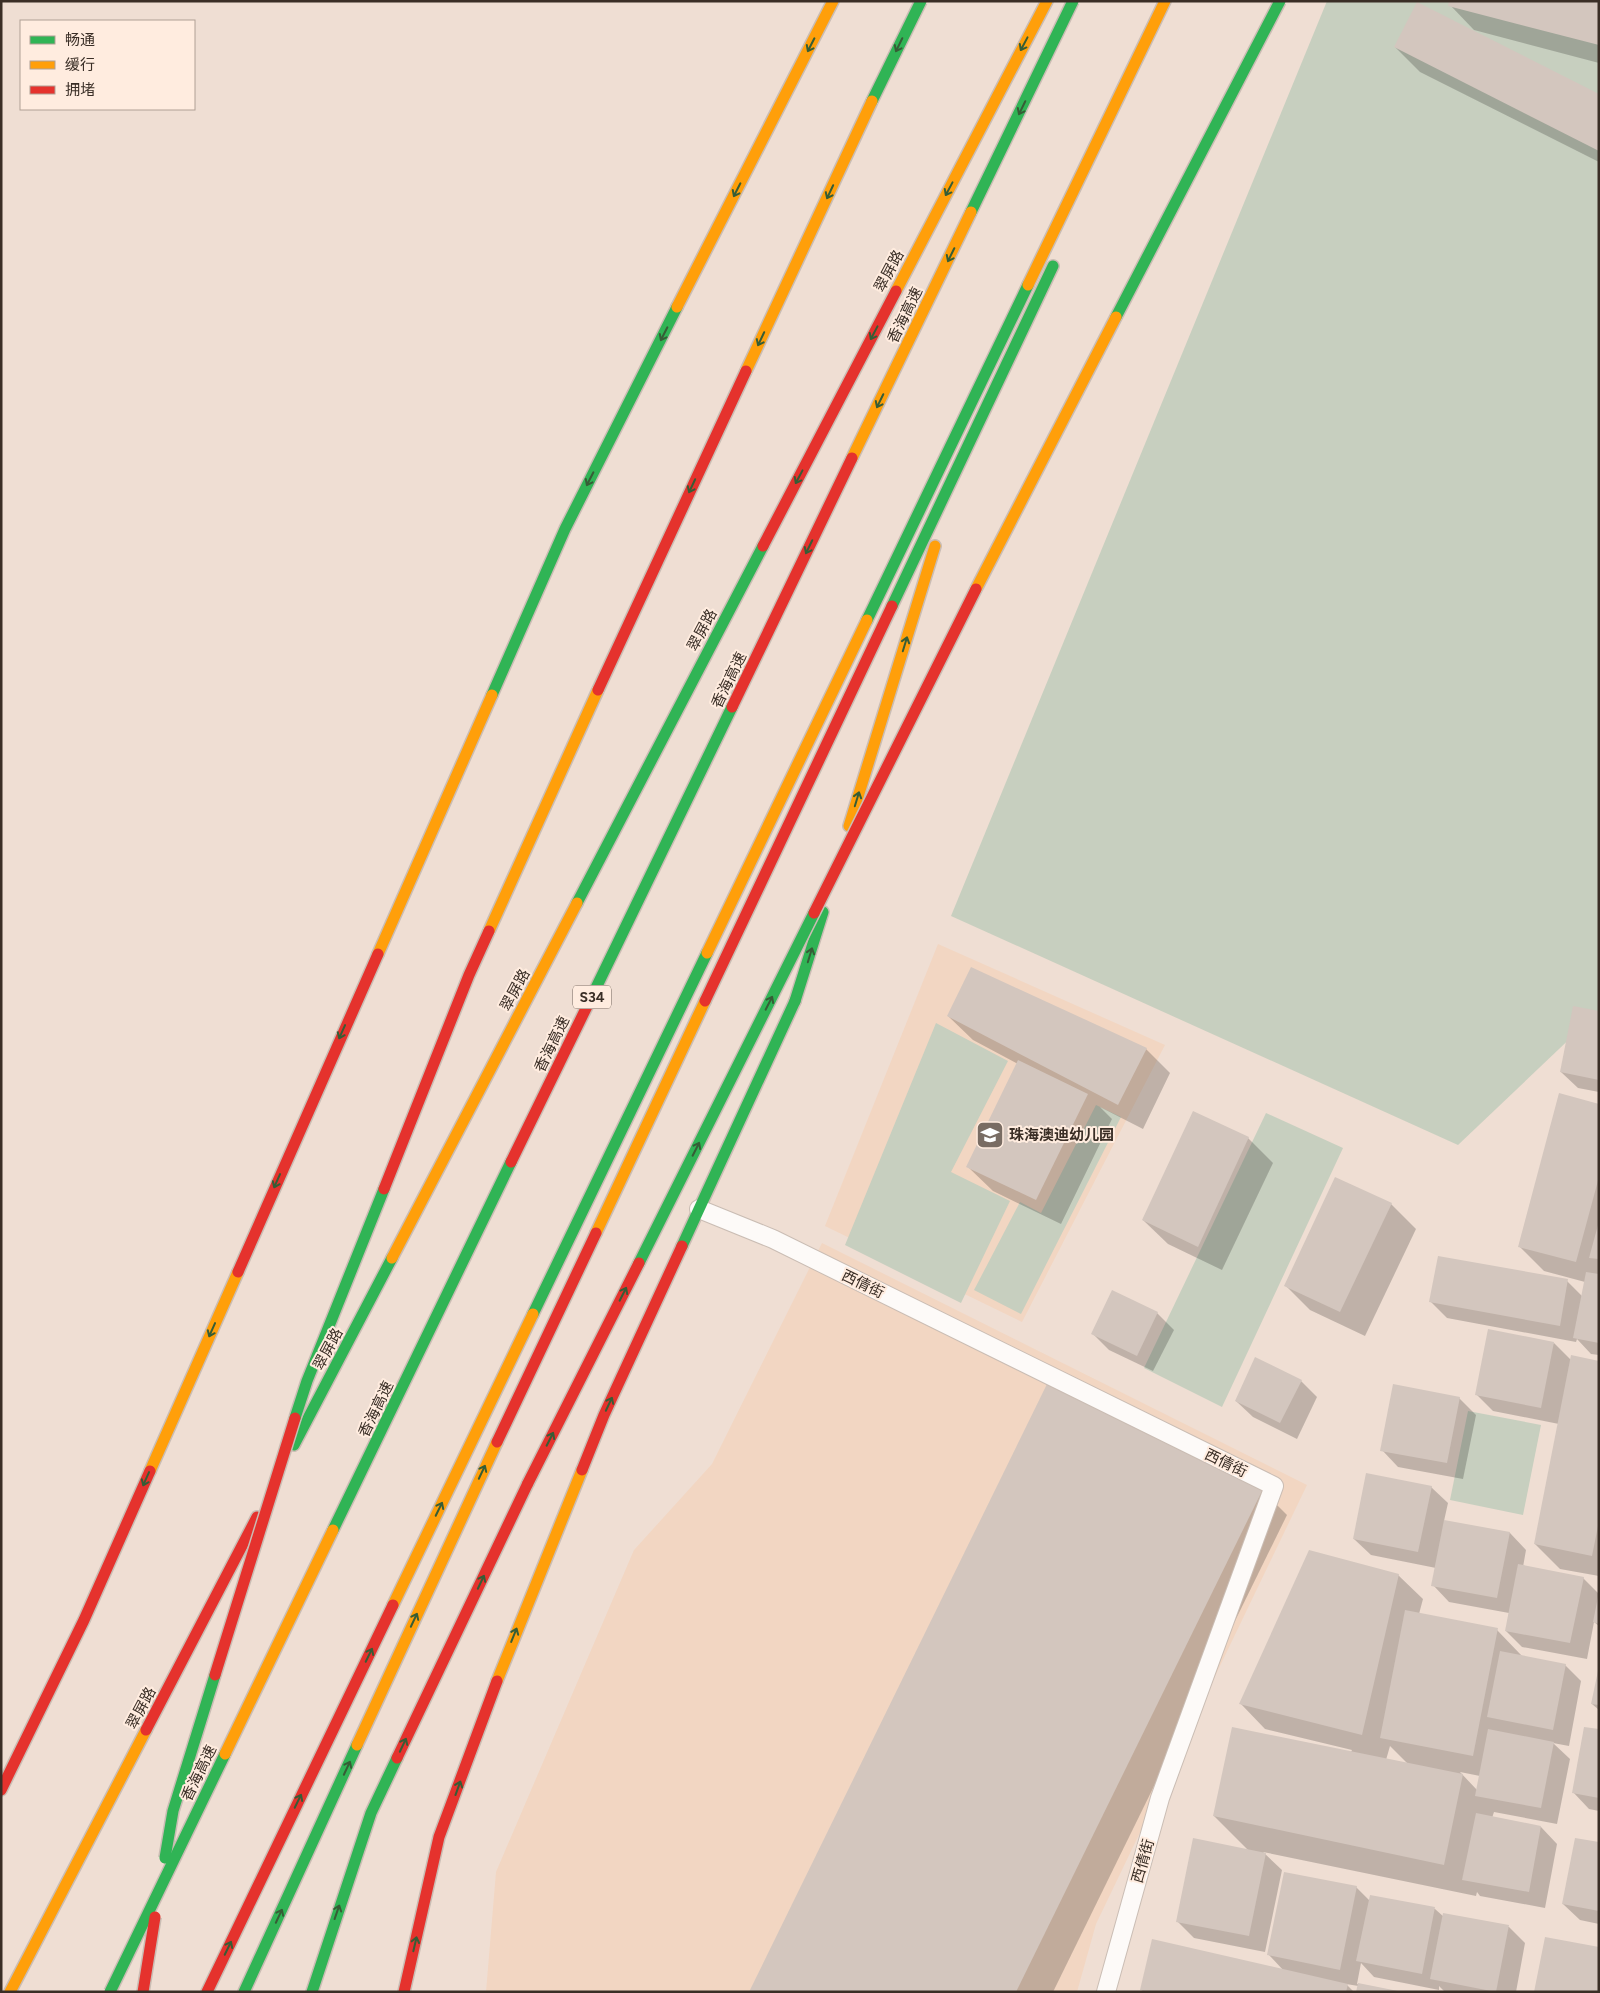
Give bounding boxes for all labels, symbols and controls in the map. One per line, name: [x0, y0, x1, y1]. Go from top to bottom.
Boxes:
legend: [20, 20, 195, 110]
text: 畅通: [65, 31, 95, 49]
one-way arrow: [806, 37, 816, 52]
one-way arrow: [894, 37, 903, 52]
one-way arrow: [1019, 37, 1029, 52]
text: 缓行: [65, 56, 95, 74]
text: 拥堵: [65, 81, 95, 99]
one-way arrow: [1016, 100, 1026, 115]
one-way arrow: [944, 181, 954, 196]
one-way arrow: [732, 182, 742, 197]
one-way arrow: [824, 184, 834, 199]
street label: 翠屏路: [870, 247, 908, 295]
one-way arrow: [946, 247, 956, 262]
street label: 香海高速: [884, 284, 926, 346]
one-way arrow: [869, 325, 879, 340]
one-way arrow: [659, 327, 669, 342]
one-way arrow: [756, 331, 765, 346]
one-way arrow: [875, 393, 884, 408]
one-way arrow: [794, 469, 803, 484]
one-way arrow: [585, 471, 594, 486]
one-way arrow: [687, 478, 696, 493]
one-way arrow: [804, 539, 814, 554]
street label: 翠屏路: [683, 606, 721, 654]
one-way arrow: [901, 637, 911, 653]
street label: 香海高速: [708, 649, 750, 711]
one-way arrow: [853, 792, 863, 808]
one-way arrow: [805, 947, 815, 963]
street label: 翠屏路: [496, 966, 534, 1014]
road number: S34: [573, 986, 611, 1009]
one-way arrow: [764, 996, 774, 1011]
street label: 香海高速: [531, 1013, 573, 1075]
one-way arrow: [337, 1024, 347, 1039]
school or university icon: 珠海澳迪幼儿园: [975, 1120, 1005, 1150]
place label: 珠海澳迪幼儿园: [1009, 1126, 1114, 1144]
one-way arrow: [691, 1141, 701, 1156]
one-way arrow: [271, 1173, 281, 1188]
street label: 西倩街: [839, 1266, 887, 1302]
one-way arrow: [619, 1287, 628, 1302]
one-way arrow: [206, 1322, 216, 1337]
street label: 翠屏路: [309, 1325, 347, 1373]
street label: 香海高速: [355, 1378, 397, 1440]
one-way arrow: [604, 1397, 614, 1412]
one-way arrow: [546, 1432, 555, 1447]
street label: 西倩街: [1202, 1445, 1250, 1481]
one-way arrow: [478, 1465, 488, 1480]
one-way arrow: [141, 1471, 151, 1486]
one-way arrow: [435, 1501, 445, 1516]
one-way arrow: [476, 1575, 486, 1590]
one-way arrow: [410, 1613, 419, 1628]
one-way arrow: [510, 1628, 519, 1644]
one-way arrow: [365, 1648, 374, 1663]
street label: 翠屏路: [122, 1684, 160, 1732]
one-way arrow: [399, 1738, 409, 1753]
street label: 香海高速: [178, 1742, 220, 1804]
one-way arrow: [342, 1761, 352, 1776]
one-way arrow: [454, 1780, 463, 1795]
one-way arrow: [294, 1794, 304, 1809]
street label: 西倩街: [1128, 1837, 1158, 1885]
one-way arrow: [333, 1905, 342, 1920]
one-way arrow: [275, 1909, 284, 1924]
one-way arrow: [411, 1937, 420, 1953]
one-way arrow: [224, 1941, 233, 1956]

